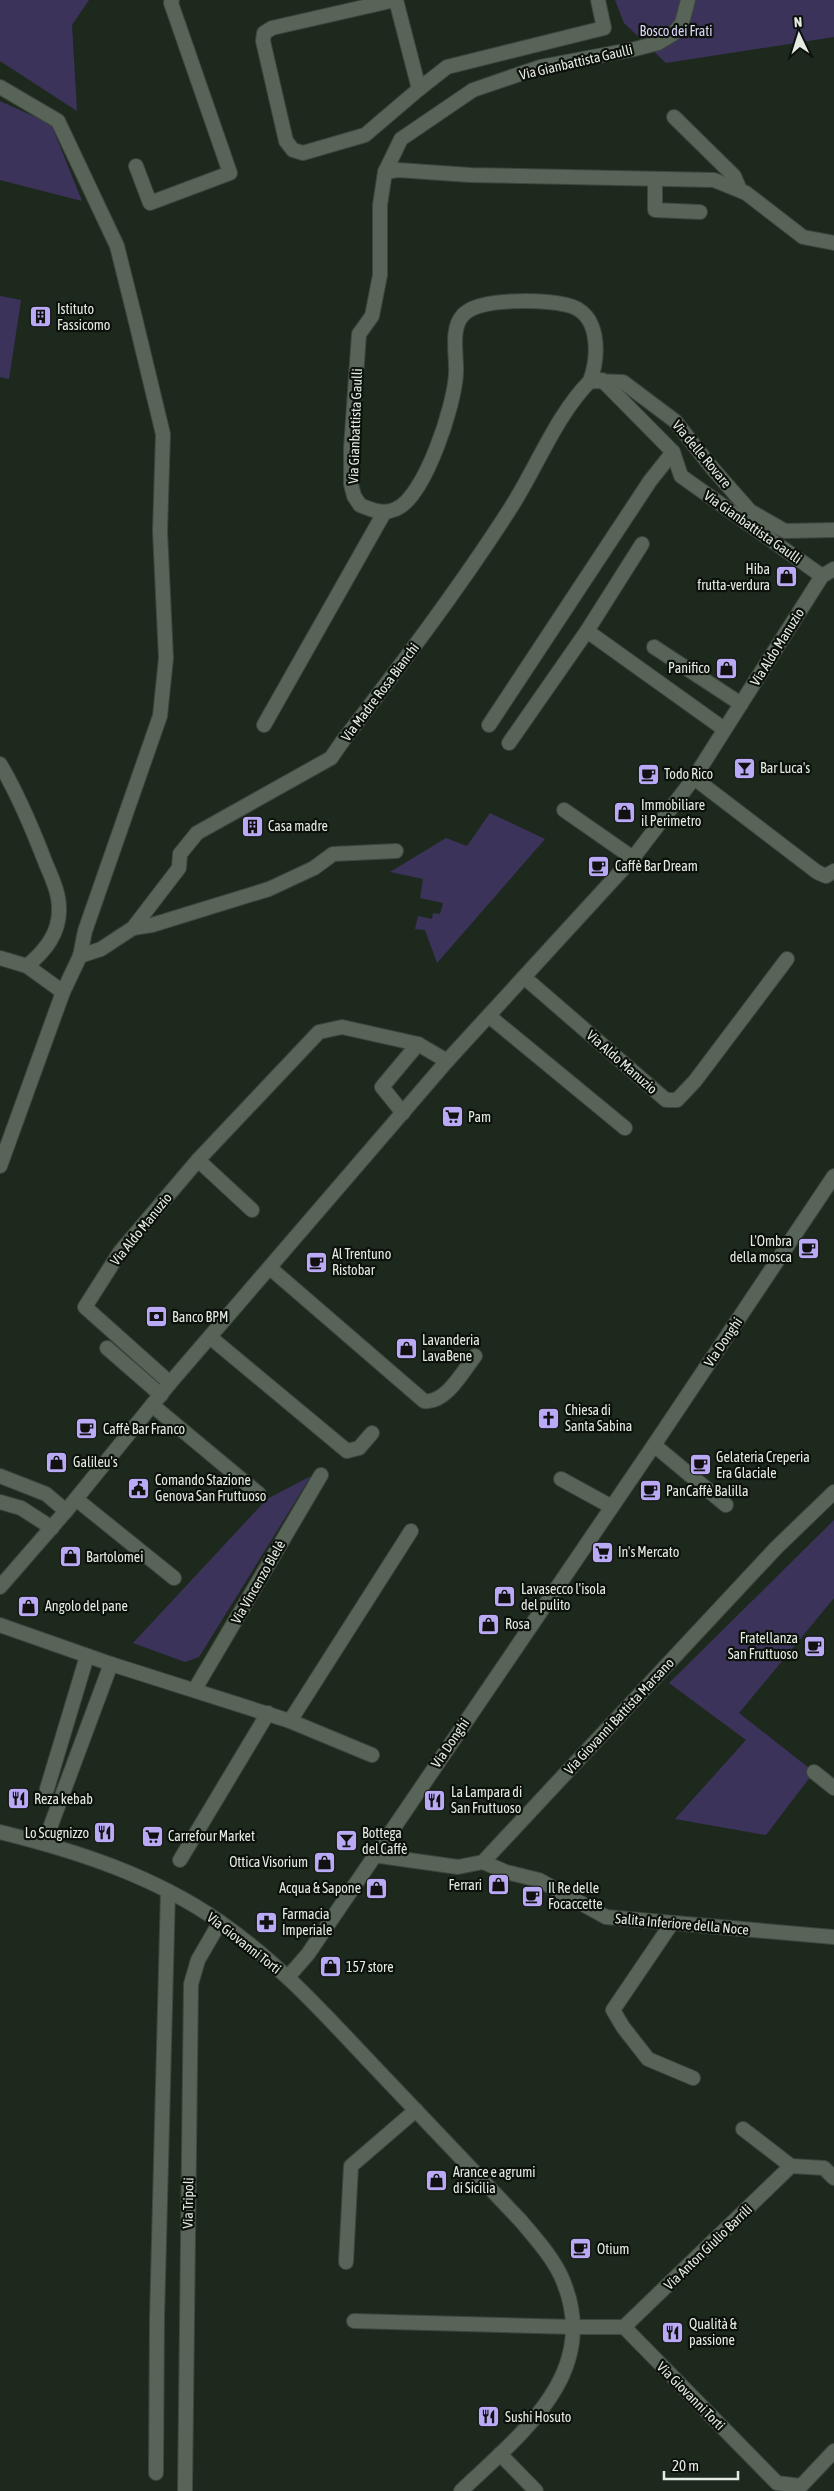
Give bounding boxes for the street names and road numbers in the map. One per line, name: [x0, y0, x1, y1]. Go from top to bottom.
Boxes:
street label: Via Gianbattista Gaulli: [518, 41, 634, 83]
street label: Via Gianbattista Gaulli: [345, 368, 365, 484]
street label: Via delle Rovare: [669, 417, 735, 491]
street label: Via Gianbattista Gaulli: [701, 487, 805, 567]
street label: Via Aldo Manuzio: [747, 605, 807, 689]
street label: Via Madre Rosa Bianchi: [338, 640, 422, 744]
street label: Via Aldo Manuzio: [583, 1027, 661, 1097]
street label: Via Aldo Manuzio: [107, 1190, 175, 1268]
street label: Via Donghi: [701, 1314, 745, 1370]
street label: Via Vincenzo Blelè: [228, 1537, 288, 1627]
street label: Via Giovanni Battista Marsano: [561, 1655, 677, 1777]
street label: Via Donghi: [428, 1715, 472, 1771]
street label: Via Giovanni Torti: [204, 1909, 284, 1977]
street label: Salita Inferiore della Noce: [615, 1910, 749, 1938]
street label: Via Tripoli: [180, 2177, 196, 2229]
street label: Via Anton Giulio Barrili: [661, 2201, 755, 2293]
street label: Via Giovanni Torti: [654, 2359, 728, 2433]

